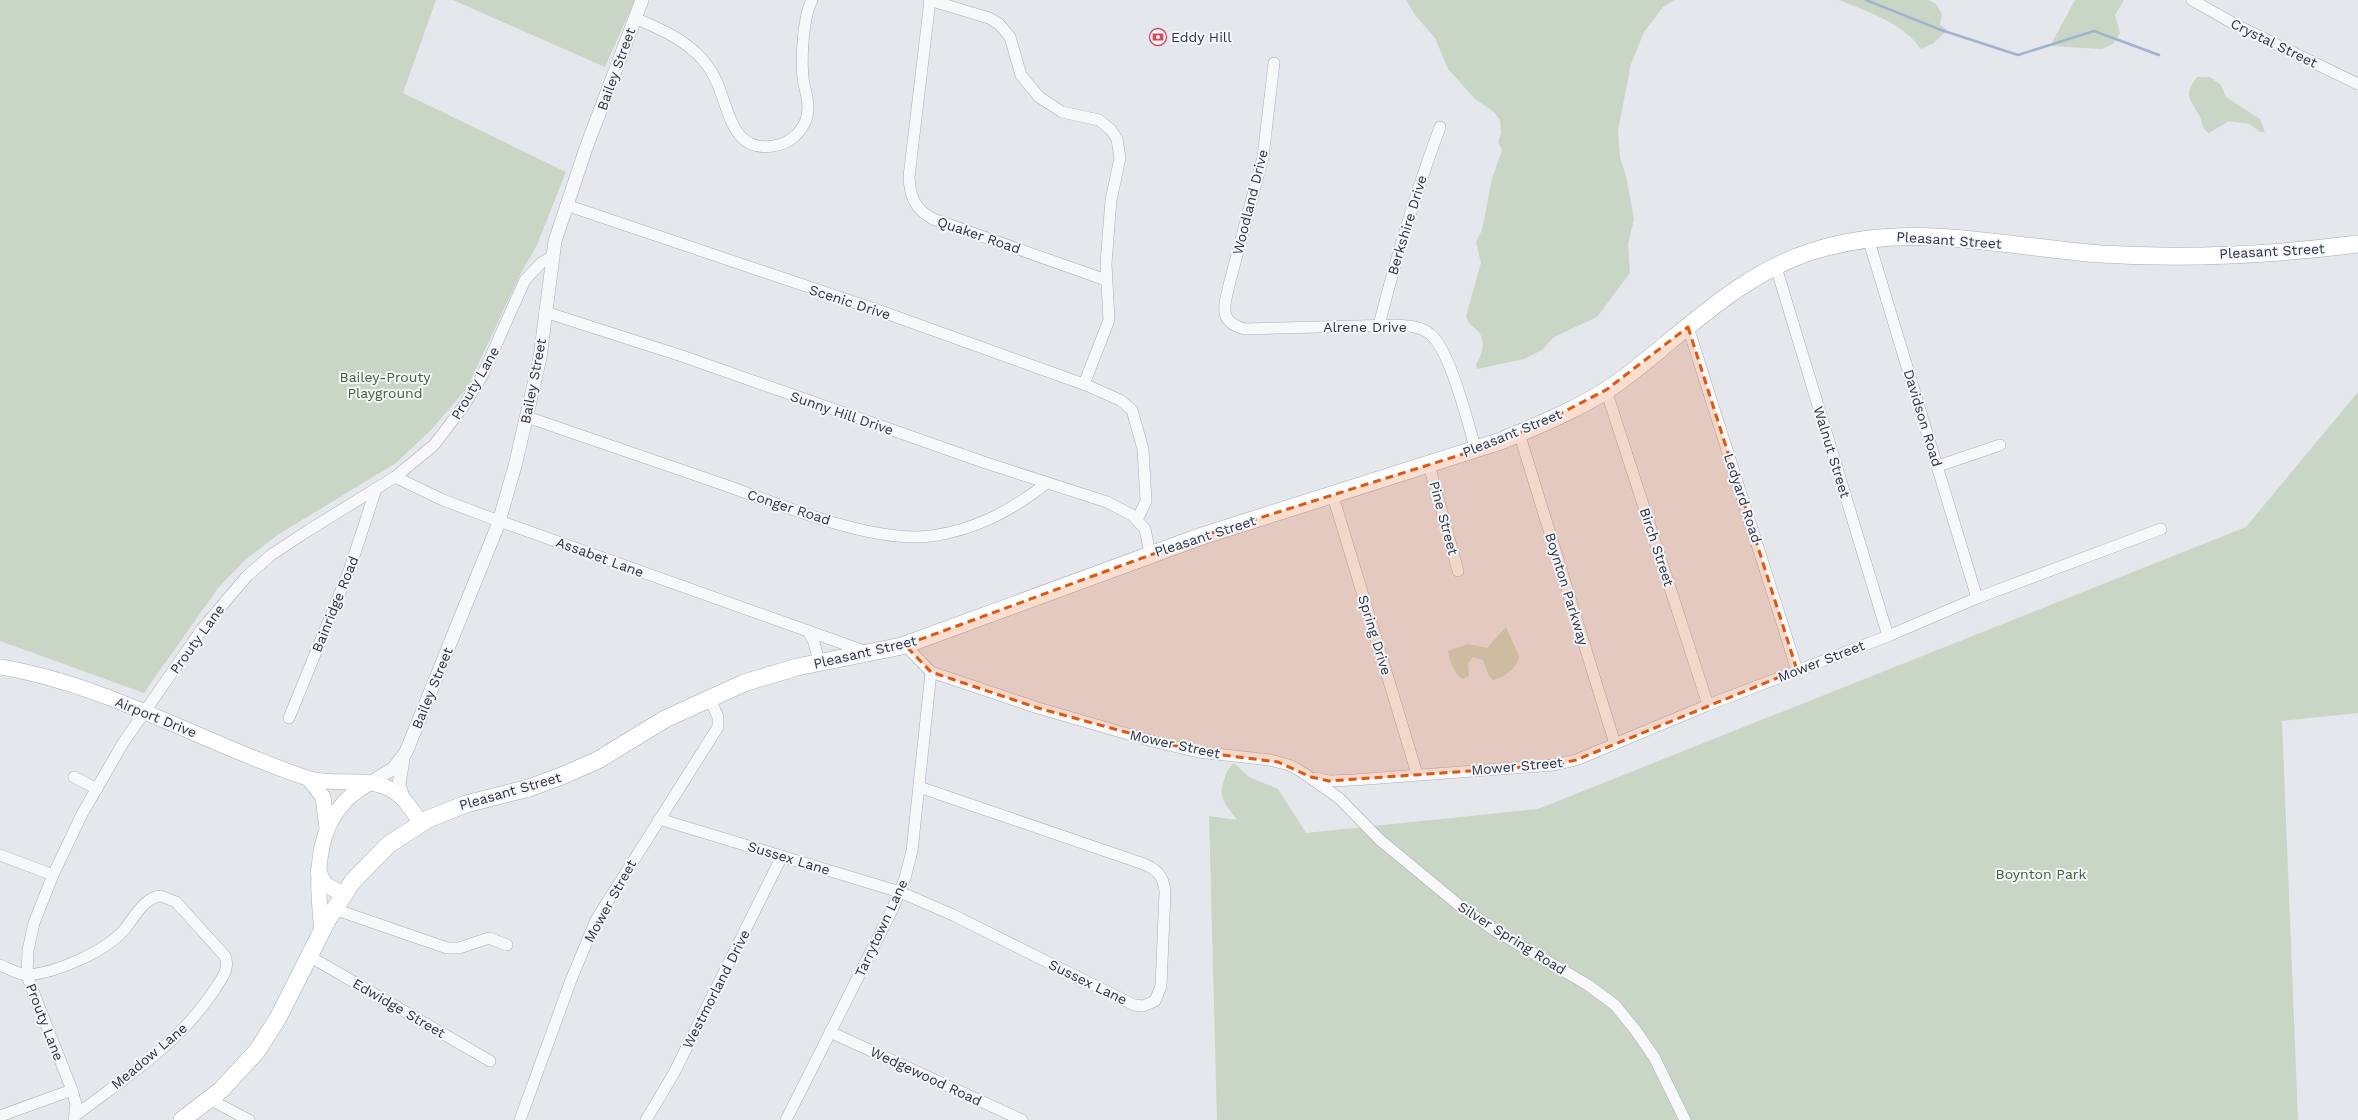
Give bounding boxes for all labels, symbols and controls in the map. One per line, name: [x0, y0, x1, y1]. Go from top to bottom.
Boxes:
street label: Crystal Street: [2228, 15, 2320, 71]
street label: Bailey Street: [594, 25, 638, 112]
bank icon: Eddy Hill: [1148, 27, 1168, 47]
place label: Eddy Hill: [1171, 29, 1232, 45]
street label: Woodland Drive: [1229, 148, 1271, 256]
street label: Berkshire Drive: [1384, 173, 1430, 277]
street label: Quaker Road: [935, 213, 1023, 257]
street label: Pleasant Street: [1896, 228, 2002, 252]
street label: Pleasant Street: [2219, 240, 2325, 262]
street label: Scenic Drive: [807, 281, 893, 323]
street label: Alrene Drive: [1323, 319, 1407, 335]
street label: Bailey Street: [517, 337, 549, 425]
street label: Prouty Lane: [448, 344, 502, 422]
street label: Davidson Road: [1901, 367, 1945, 469]
park label: Bailey-Prouty Playground: [340, 369, 431, 401]
street label: Sunny Hill Drive: [788, 388, 896, 438]
street label: Walnut Street: [1810, 404, 1854, 500]
street label: Pleasant Street: [1460, 406, 1564, 460]
street label: Ledyard Road: [1721, 451, 1765, 545]
street label: Pine Street: [1426, 479, 1462, 557]
street label: Conger Road: [745, 486, 833, 528]
street label: Birch Street: [1637, 506, 1677, 588]
street label: Pleasant Street: [1152, 512, 1258, 560]
street label: Boynton Parkway: [1542, 531, 1592, 648]
street label: Assabet Lane: [554, 534, 646, 580]
street label: Bainridge Road: [308, 554, 362, 654]
street label: Spring Drive: [1355, 593, 1395, 677]
street label: Prouty Lane: [167, 601, 227, 677]
street label: Pleasant Street: [812, 632, 918, 672]
street label: Mower Street: [1775, 637, 1867, 685]
street label: Bailey Street: [408, 645, 456, 731]
street label: Airport Drive: [113, 693, 199, 741]
street label: Mower Street: [1128, 727, 1222, 761]
street label: Mower Street: [1471, 754, 1564, 778]
street label: Pleasant Street: [457, 769, 563, 813]
street label: Sussex Lane: [746, 838, 832, 878]
street label: Mower Street: [581, 857, 639, 945]
park label: Boynton Park: [1996, 866, 2087, 882]
street label: Tarrytown Lane: [851, 877, 911, 979]
street label: Silver Spring Road: [1455, 898, 1569, 978]
street label: Westmorland Drive: [679, 927, 753, 1051]
street label: Sussex Lane: [1046, 956, 1130, 1008]
street label: Edwidge Street: [350, 975, 448, 1041]
street label: Prouty Lane: [23, 981, 67, 1063]
street label: Meadow Lane: [108, 1020, 190, 1092]
street label: Wedgewood Road: [868, 1043, 984, 1109]

